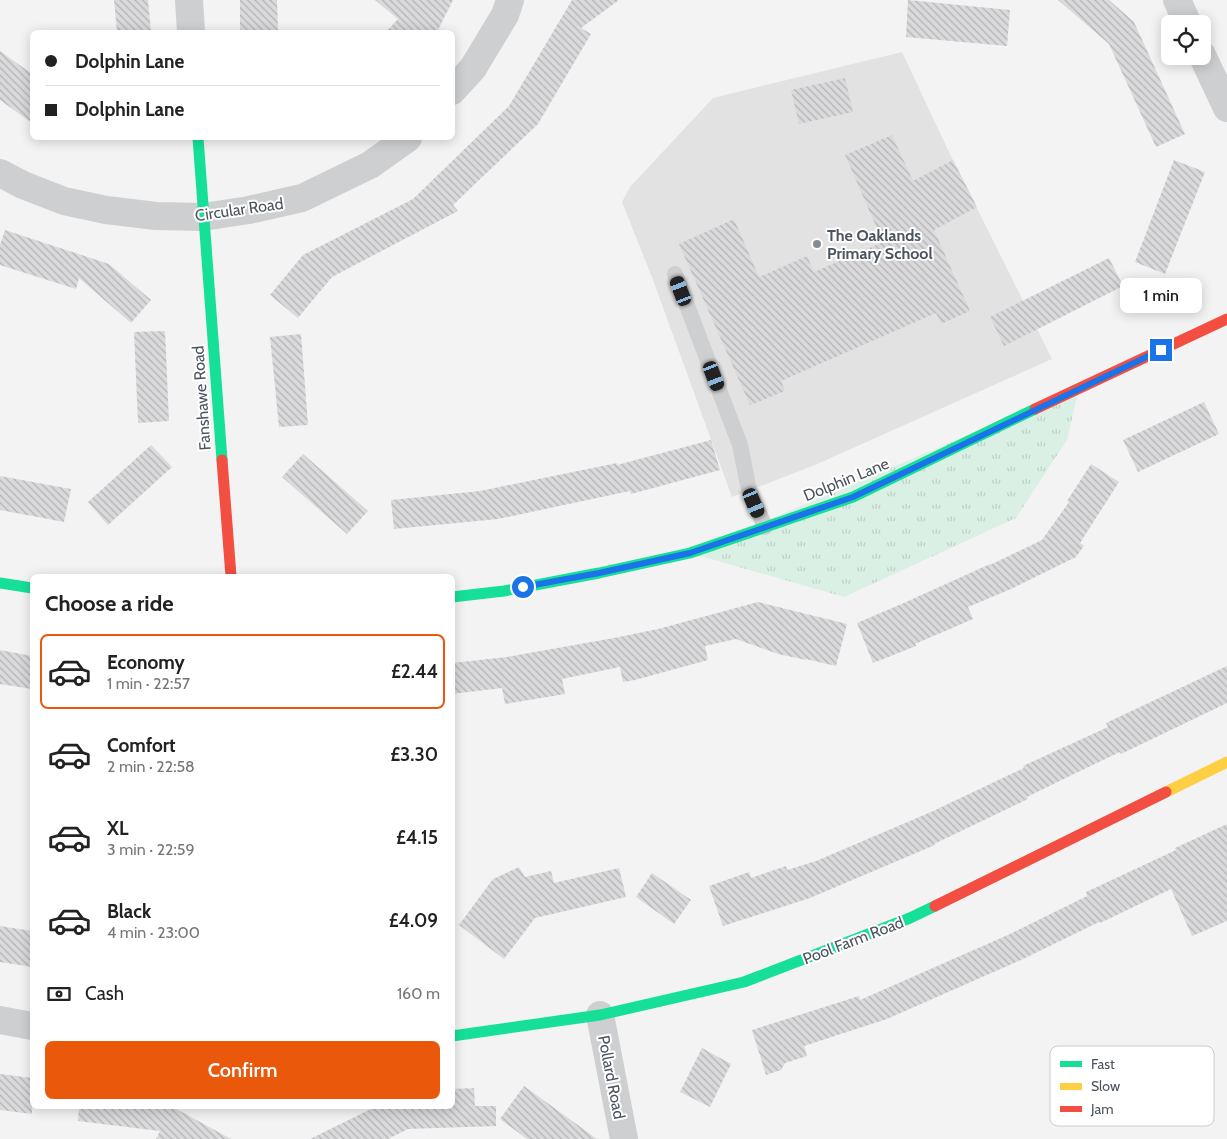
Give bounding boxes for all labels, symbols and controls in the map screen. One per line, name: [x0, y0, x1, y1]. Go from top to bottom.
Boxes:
map controls: [1161, 15, 1211, 65]
button: locate: [1161, 15, 1211, 65]
text: Dolphin Lane: [75, 50, 184, 73]
text: Dolphin Lane: [75, 98, 184, 121]
street label: Circular Road: [194, 194, 284, 225]
place label: The Oaklands Primary School: [827, 226, 933, 263]
marker: The Oaklands Primary School: [811, 238, 823, 250]
car: [668, 274, 693, 308]
callout: 1 min: [1120, 278, 1202, 312]
text: 1 min: [1143, 286, 1179, 305]
route end: [1150, 339, 1172, 361]
street label: Fanshawe Road: [188, 345, 215, 451]
car: [701, 359, 726, 393]
street label: Dolphin Lane: [801, 454, 892, 505]
car: [741, 486, 766, 520]
route start: [512, 576, 534, 598]
text: Choose a ride: [45, 590, 174, 617]
icon: car: [47, 649, 92, 694]
text: Economy: [107, 651, 185, 674]
text: £2.44: [391, 660, 438, 683]
text: 1 min · 22:57: [107, 674, 190, 693]
icon: car: [47, 732, 92, 777]
text: Comfort: [107, 734, 176, 757]
text: £3.30: [390, 743, 438, 766]
text: 2 min · 22:58: [107, 757, 195, 776]
icon: car: [47, 815, 92, 860]
text: XL: [107, 817, 128, 840]
text: £4.15: [396, 826, 438, 849]
text: 3 min · 22:59: [107, 840, 194, 859]
icon: car: [47, 898, 92, 943]
text: Black: [107, 900, 151, 923]
text: £4.09: [389, 909, 438, 932]
street label: Pool Farm Road: [800, 913, 906, 968]
text: 4 min · 23:00: [107, 923, 200, 942]
icon: cash: [45, 980, 73, 1008]
text: Cash: [85, 982, 124, 1005]
text: 160 m: [397, 984, 440, 1003]
street label: Pollard Road: [594, 1034, 629, 1121]
button: Confirm: [45, 1041, 440, 1099]
legend: [1050, 1046, 1214, 1126]
text: Fast: [1091, 1055, 1115, 1073]
text: Slow: [1091, 1077, 1120, 1095]
text: Jam: [1090, 1100, 1113, 1118]

